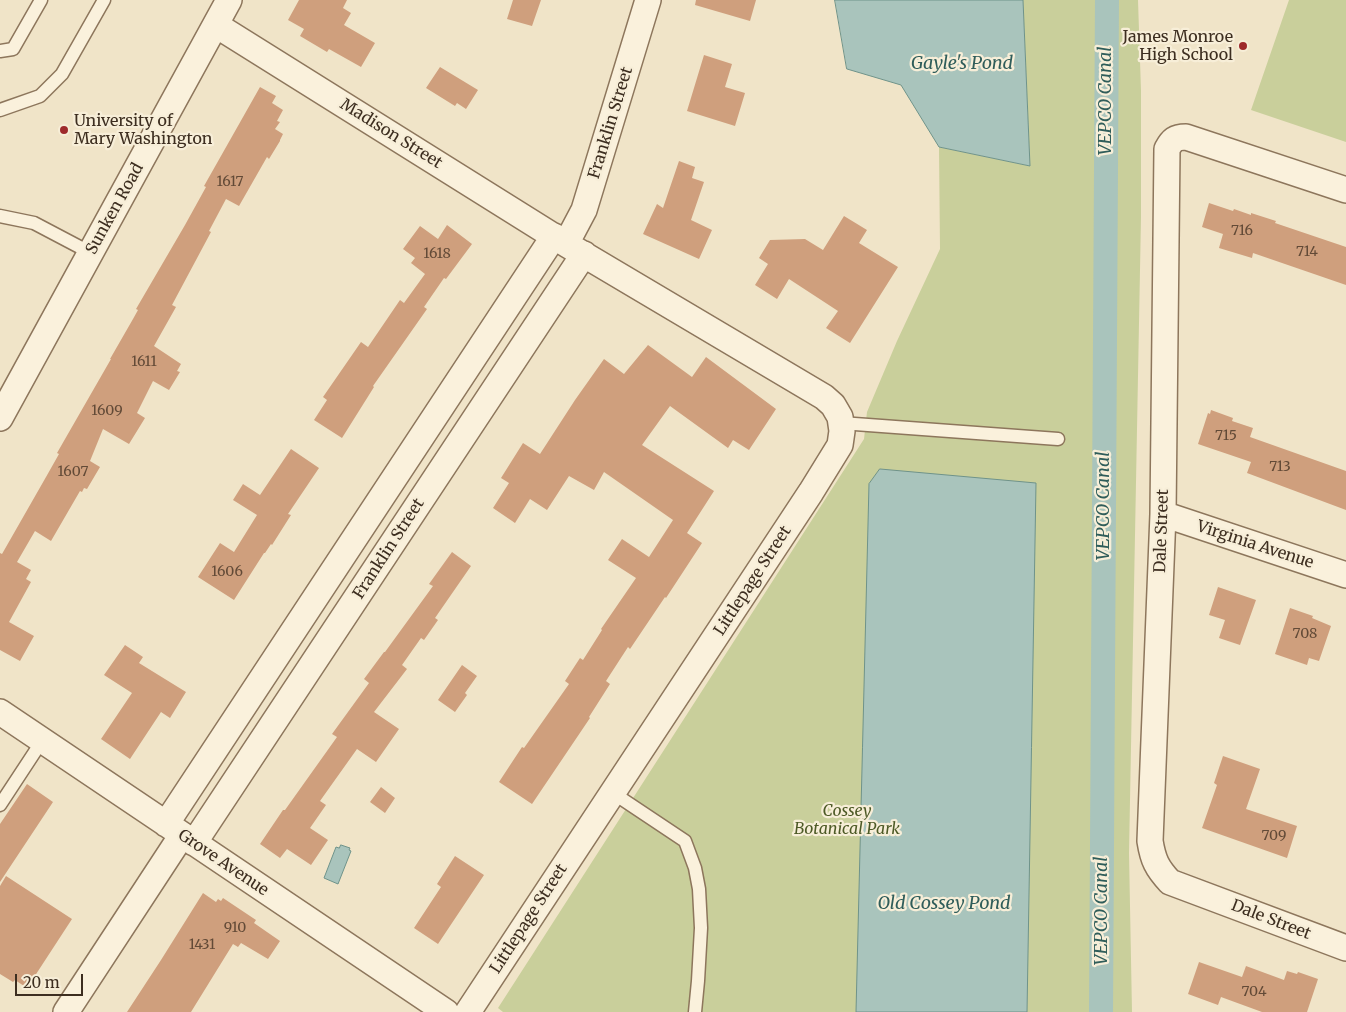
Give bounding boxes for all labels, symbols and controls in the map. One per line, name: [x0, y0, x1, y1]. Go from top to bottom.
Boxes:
place label: James Monroe High School: [1122, 27, 1233, 65]
marker: James Monroe High School: [1237, 40, 1249, 52]
water label: VEPCO Canal: [1095, 46, 1117, 156]
water label: Gayle's Pond: [911, 53, 1013, 75]
street label: Franklin Street: [585, 65, 637, 181]
street label: Madison Street: [336, 95, 446, 173]
place label: University of Mary Washington: [74, 111, 212, 149]
marker: University of Mary Washington: [58, 124, 70, 136]
street label: Sunken Road: [82, 160, 148, 258]
house number: 1617: [217, 174, 243, 190]
house number: 716: [1231, 223, 1253, 239]
house number: 714: [1296, 244, 1318, 260]
house number: 1618: [423, 246, 451, 262]
house number: 1611: [131, 354, 157, 370]
house number: 1609: [91, 403, 123, 419]
house number: 715: [1215, 428, 1237, 444]
water label: VEPCO Canal: [1093, 451, 1115, 561]
house number: 713: [1269, 459, 1291, 475]
house number: 1607: [58, 464, 88, 480]
street label: Dale Street: [1151, 489, 1173, 573]
street label: Franklin Street: [349, 495, 429, 603]
street label: Virginia Avenue: [1194, 517, 1316, 573]
street label: Littlepage Street: [710, 523, 796, 639]
house number: 1606: [211, 564, 243, 580]
house number: 708: [1293, 626, 1317, 642]
park label: Cossey Botanical Park: [794, 801, 900, 839]
street label: Grove Avenue: [174, 826, 272, 900]
house number: 709: [1261, 828, 1287, 844]
water label: VEPCO Canal: [1091, 856, 1113, 966]
street label: Littlepage Street: [486, 861, 572, 977]
water label: Old Cossey Pond: [877, 893, 1011, 915]
street label: Dale Street: [1229, 896, 1313, 944]
house number: 910: [224, 920, 246, 936]
house number: 1431: [189, 937, 215, 953]
scale bar: [18, 964, 85, 996]
text: 20 m: [23, 973, 60, 992]
house number: 704: [1241, 984, 1267, 1000]

